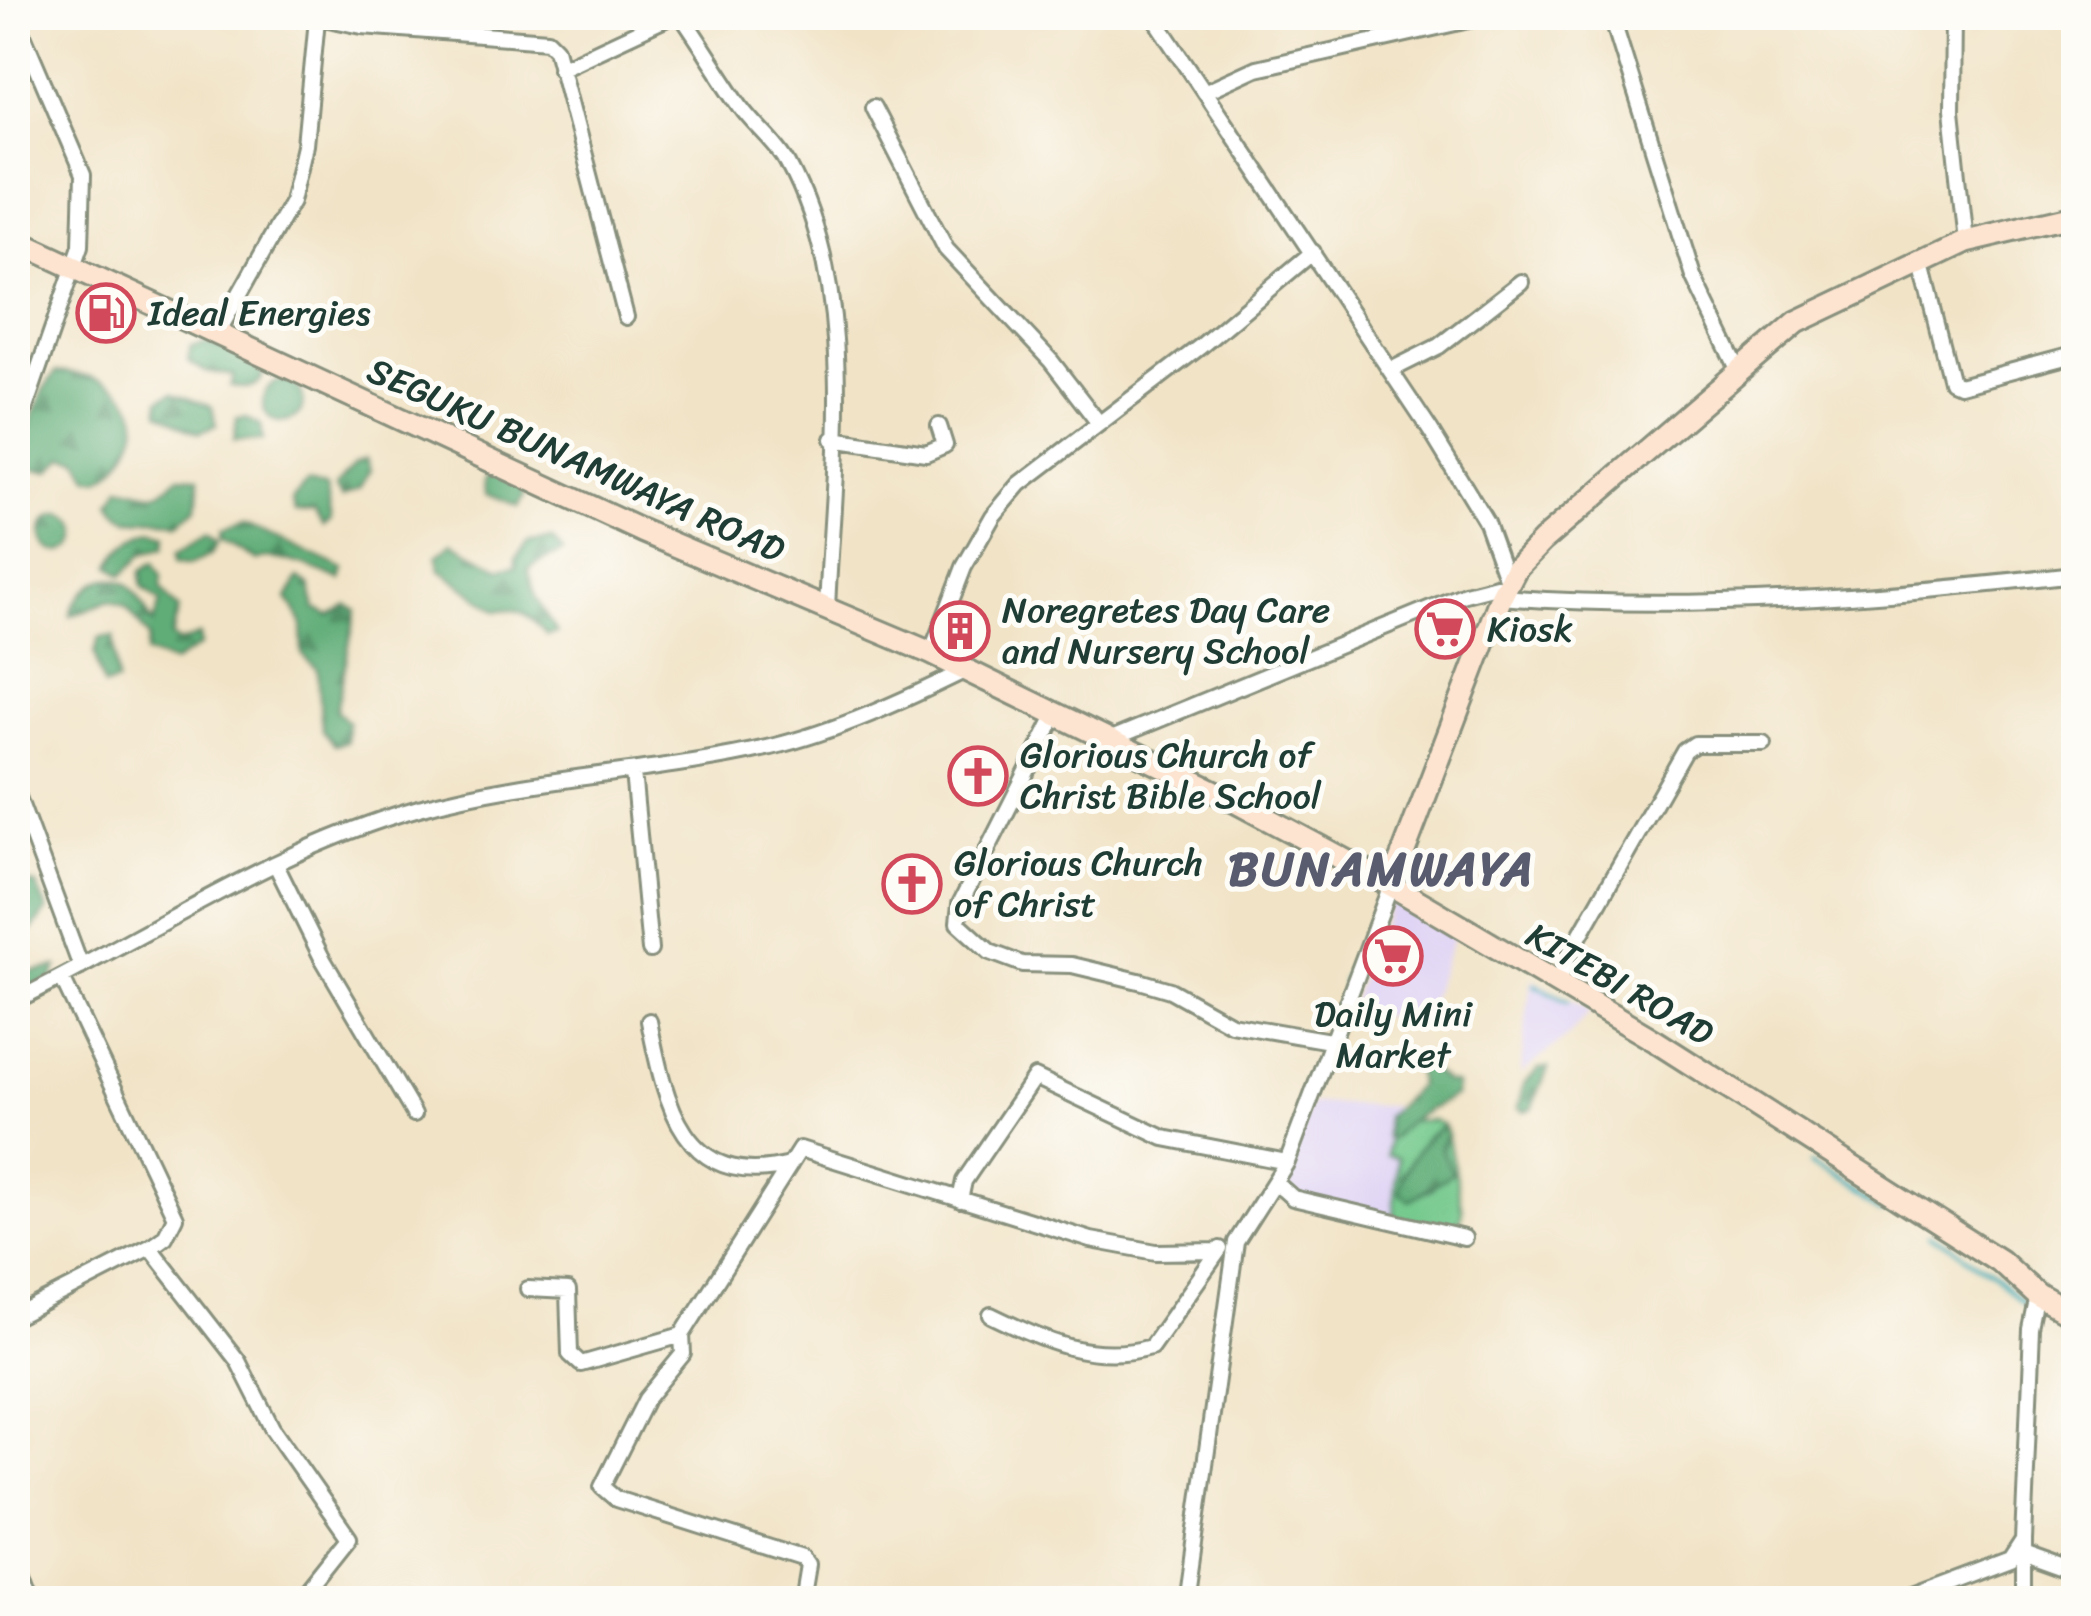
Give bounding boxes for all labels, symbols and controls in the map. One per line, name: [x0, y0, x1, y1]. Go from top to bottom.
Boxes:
place label: Ideal Energies: [147, 281, 371, 345]
fuel station icon: Ideal Energies: [75, 282, 137, 344]
street label: SEGUKU BUNAMWAYA ROAD: [357, 339, 796, 581]
place label: Noregretes Day Care and Nursery School: [1002, 578, 1330, 683]
place label: Kiosk: [1487, 597, 1573, 661]
supermarket icon: Kiosk: [1414, 598, 1476, 660]
building icon: Noregretes Day Care and Nursery School: [929, 600, 991, 662]
place label: Glorious Church of Christ Bible School: [1020, 723, 1322, 828]
church icon: Glorious Church of Christ Bible School: [947, 745, 1009, 807]
district label: BUNAMWAYA: [1228, 826, 1536, 911]
place label: Glorious Church of Christ: [954, 831, 1203, 936]
church icon: Glorious Church of Christ: [881, 853, 943, 915]
street label: KITEBI ROAD: [1514, 904, 1727, 1064]
supermarket icon: Daily Mini Market: [1362, 925, 1424, 987]
place label: Daily Mini Market: [1314, 982, 1473, 1087]

